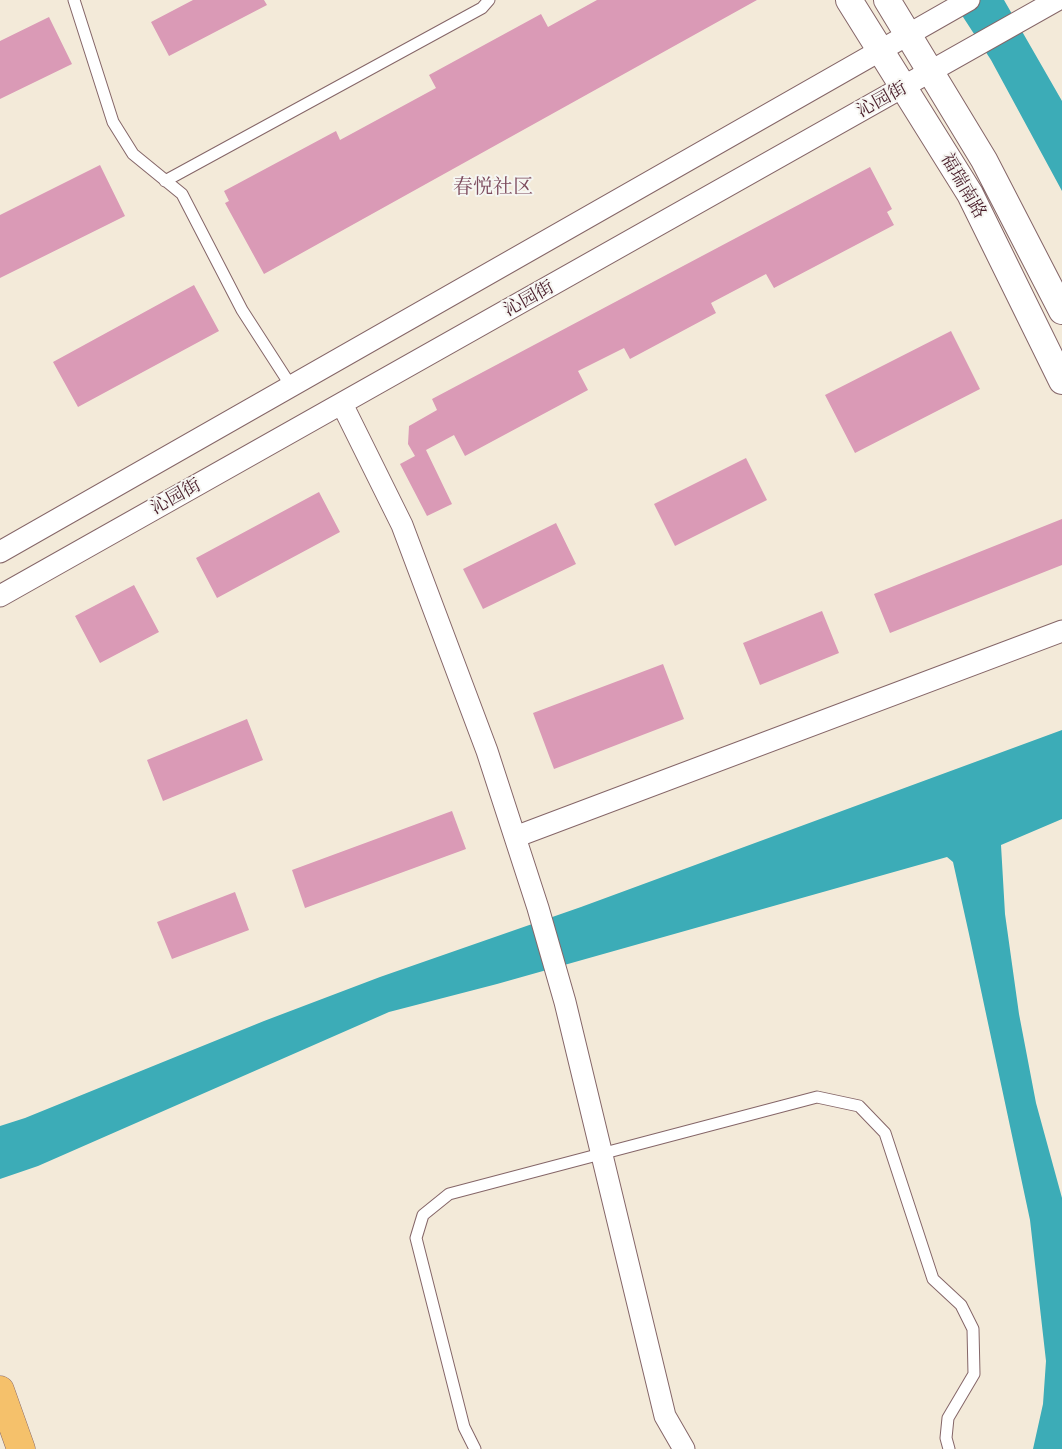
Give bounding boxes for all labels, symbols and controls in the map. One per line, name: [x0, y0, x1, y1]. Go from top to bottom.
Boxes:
street label: 沁园街: [853, 77, 911, 123]
street label: 福瑞南路: [936, 149, 990, 223]
district label: 春悦社区: [453, 176, 533, 200]
street label: 沁园街: [500, 276, 558, 322]
street label: 沁园街: [147, 474, 205, 520]

